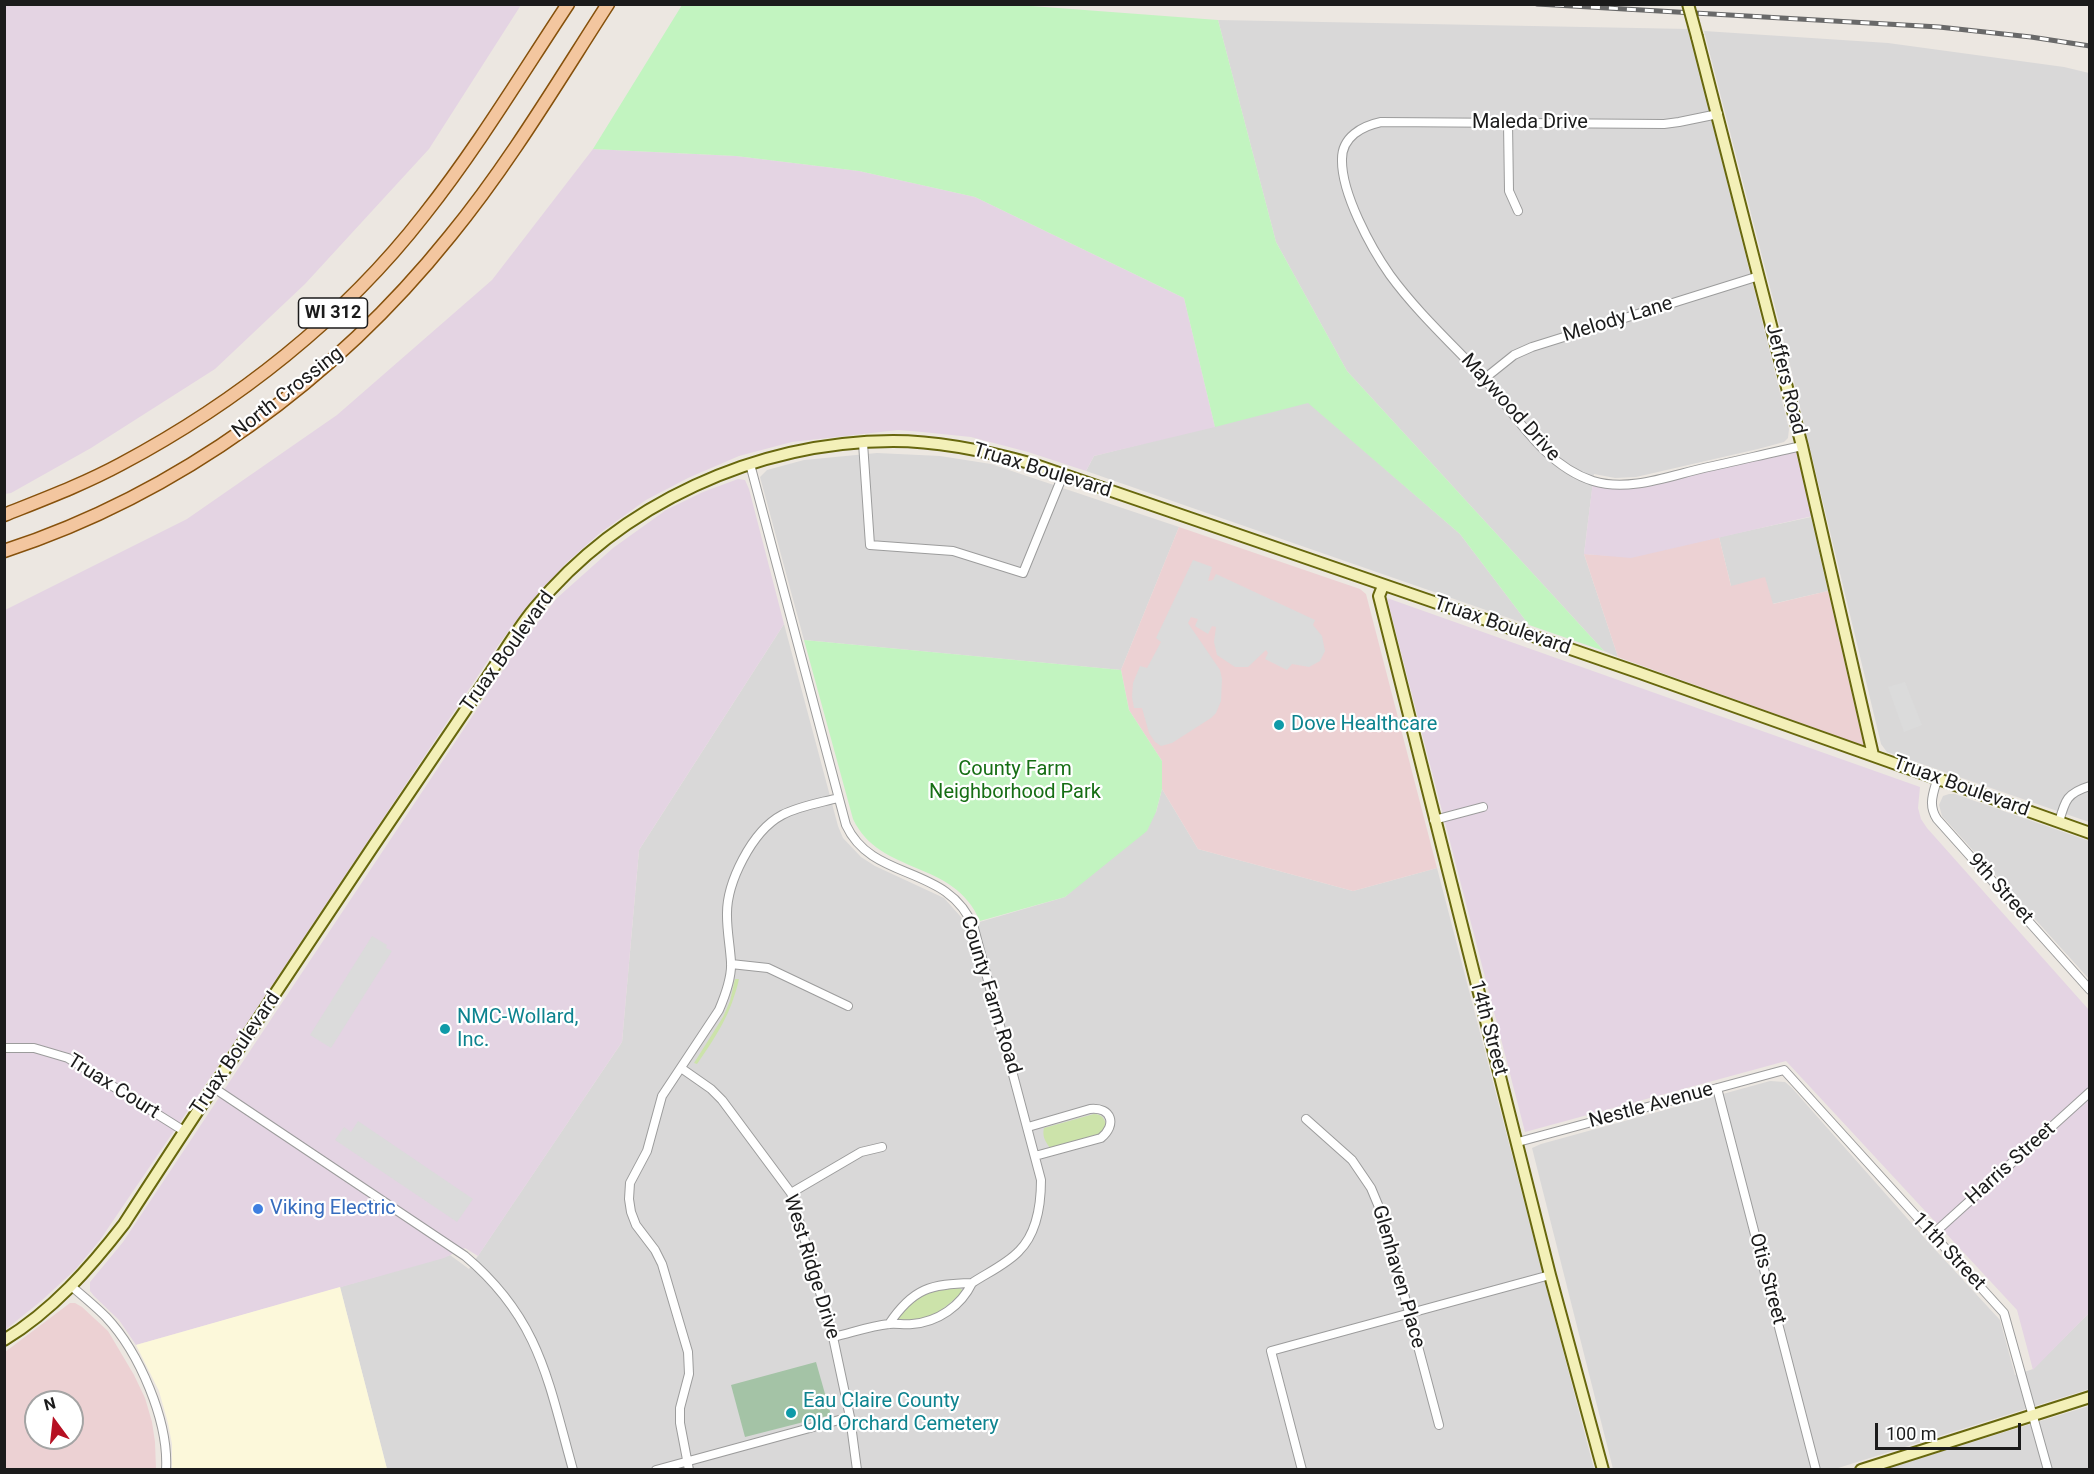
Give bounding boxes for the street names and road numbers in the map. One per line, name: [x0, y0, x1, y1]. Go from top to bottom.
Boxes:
street label: Maleda Drive: [1472, 111, 1588, 135]
street label: Melody Lane: [1560, 292, 1676, 348]
road number: WI 312: [298, 298, 368, 328]
street label: Jeffers Road: [1760, 321, 1810, 437]
street label: North Crossing: [228, 342, 348, 444]
street label: Maywood Drive: [1455, 349, 1565, 467]
street label: Truax Boulevard: [970, 439, 1114, 503]
street label: Truax Boulevard: [456, 587, 560, 717]
street label: Truax Boulevard: [1430, 591, 1574, 661]
street label: Truax Boulevard: [1890, 751, 2032, 823]
street label: 9th Street: [1962, 849, 2038, 929]
street label: County Farm Road: [955, 913, 1025, 1077]
street label: 14th Street: [1464, 978, 1512, 1078]
street label: Truax Boulevard: [186, 988, 286, 1120]
street label: Truax Court: [63, 1049, 163, 1125]
street label: Nestle Avenue: [1586, 1078, 1716, 1134]
street label: Harris Street: [1961, 1118, 2061, 1210]
street label: West Ridge Drive: [778, 1192, 844, 1342]
street label: Glenhaven Place: [1366, 1203, 1430, 1351]
street label: 11th Street: [1906, 1208, 1990, 1296]
street label: Otis Street: [1743, 1231, 1791, 1327]

